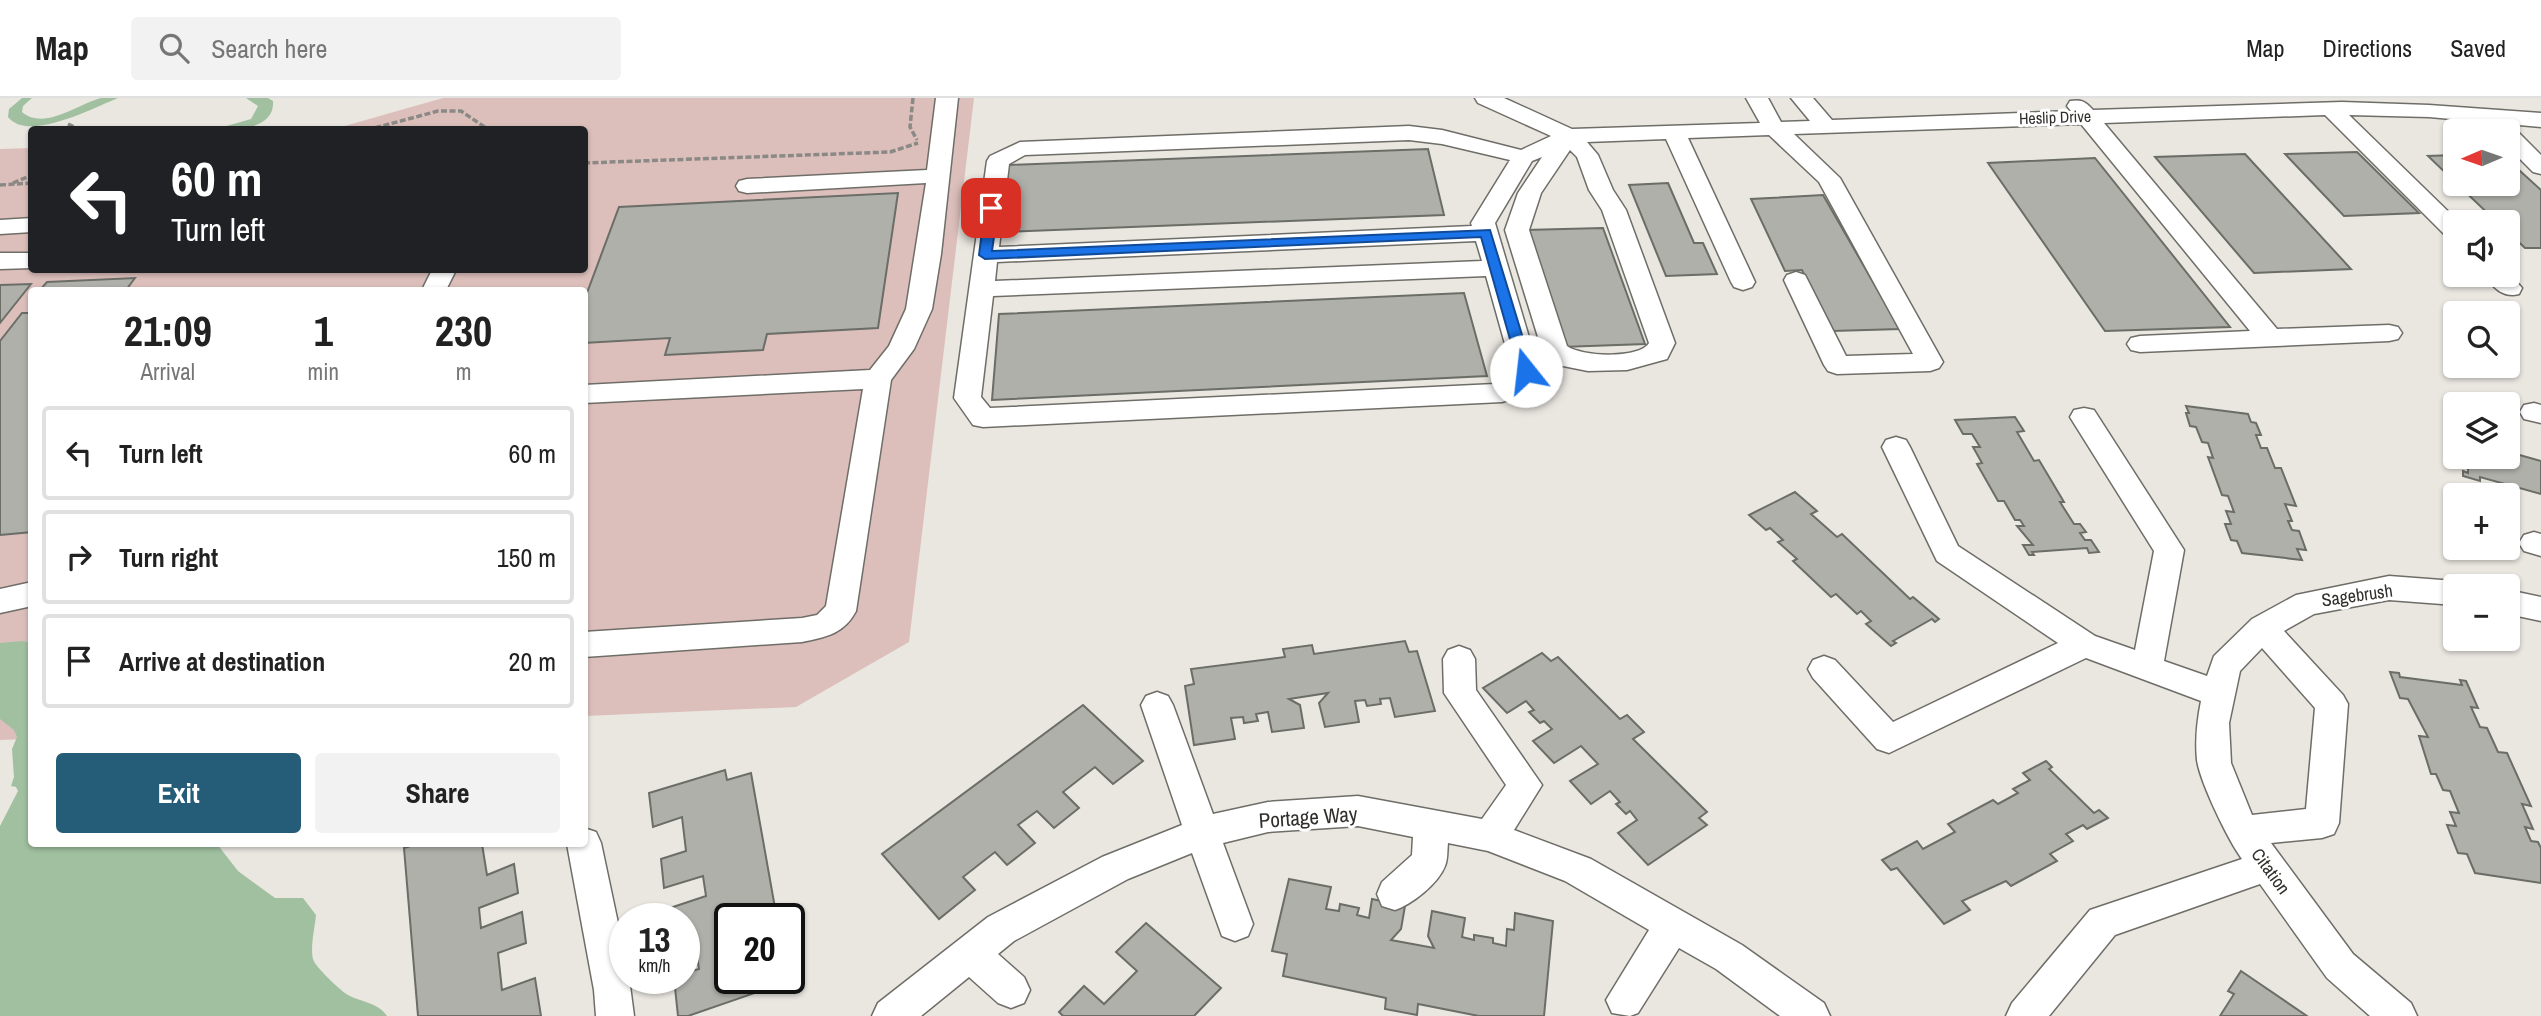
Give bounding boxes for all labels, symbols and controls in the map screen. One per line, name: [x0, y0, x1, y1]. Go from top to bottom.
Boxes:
search box: [131, 17, 621, 80]
text: Map: [35, 26, 89, 70]
icon: search: [155, 29, 193, 67]
text: Search here: [211, 31, 327, 66]
text: Map: [2246, 32, 2284, 64]
text: Directions: [2322, 32, 2412, 64]
text: Saved: [2450, 32, 2506, 64]
street label: Heslip Drive: [2019, 105, 2091, 129]
north arrow: [2443, 119, 2520, 196]
map controls: [2443, 119, 2520, 651]
text: 60 m: [171, 145, 263, 211]
icon: left: [56, 154, 147, 245]
pin: [961, 178, 1021, 238]
icon: arrive: [972, 189, 1010, 227]
text: Turn left: [171, 208, 265, 251]
button: sound: [2443, 210, 2520, 287]
button: search: [2443, 301, 2520, 378]
text: 21:09: [124, 303, 212, 359]
text: 1: [314, 303, 333, 359]
text: 230: [435, 303, 492, 359]
position arrow: [1489, 334, 1563, 408]
text: Arrival: [141, 356, 195, 387]
text: min: [308, 356, 339, 387]
text: m: [456, 356, 471, 387]
button: layers: [2443, 392, 2520, 469]
icon: left: [60, 434, 98, 472]
text: Turn left: [119, 436, 203, 471]
text: 60 m: [509, 436, 556, 471]
button: +: [2443, 483, 2520, 560]
icon: right: [60, 538, 98, 576]
text: Turn right: [119, 540, 218, 575]
text: 150 m: [497, 540, 556, 575]
button: −: [2443, 574, 2520, 651]
street label: Sagebrush: [2320, 578, 2394, 612]
icon: arrive: [60, 642, 98, 680]
text: Arrive at destination: [119, 644, 325, 679]
text: 20 m: [509, 644, 556, 679]
button: Exit: [56, 753, 301, 833]
button: Share: [315, 753, 560, 833]
street label: Portage Way: [1258, 799, 1359, 835]
street label: Citation: [2246, 843, 2296, 899]
speed limit sign: 20: [714, 903, 805, 994]
text: 13: [639, 916, 670, 963]
text: km/h: [639, 953, 671, 978]

